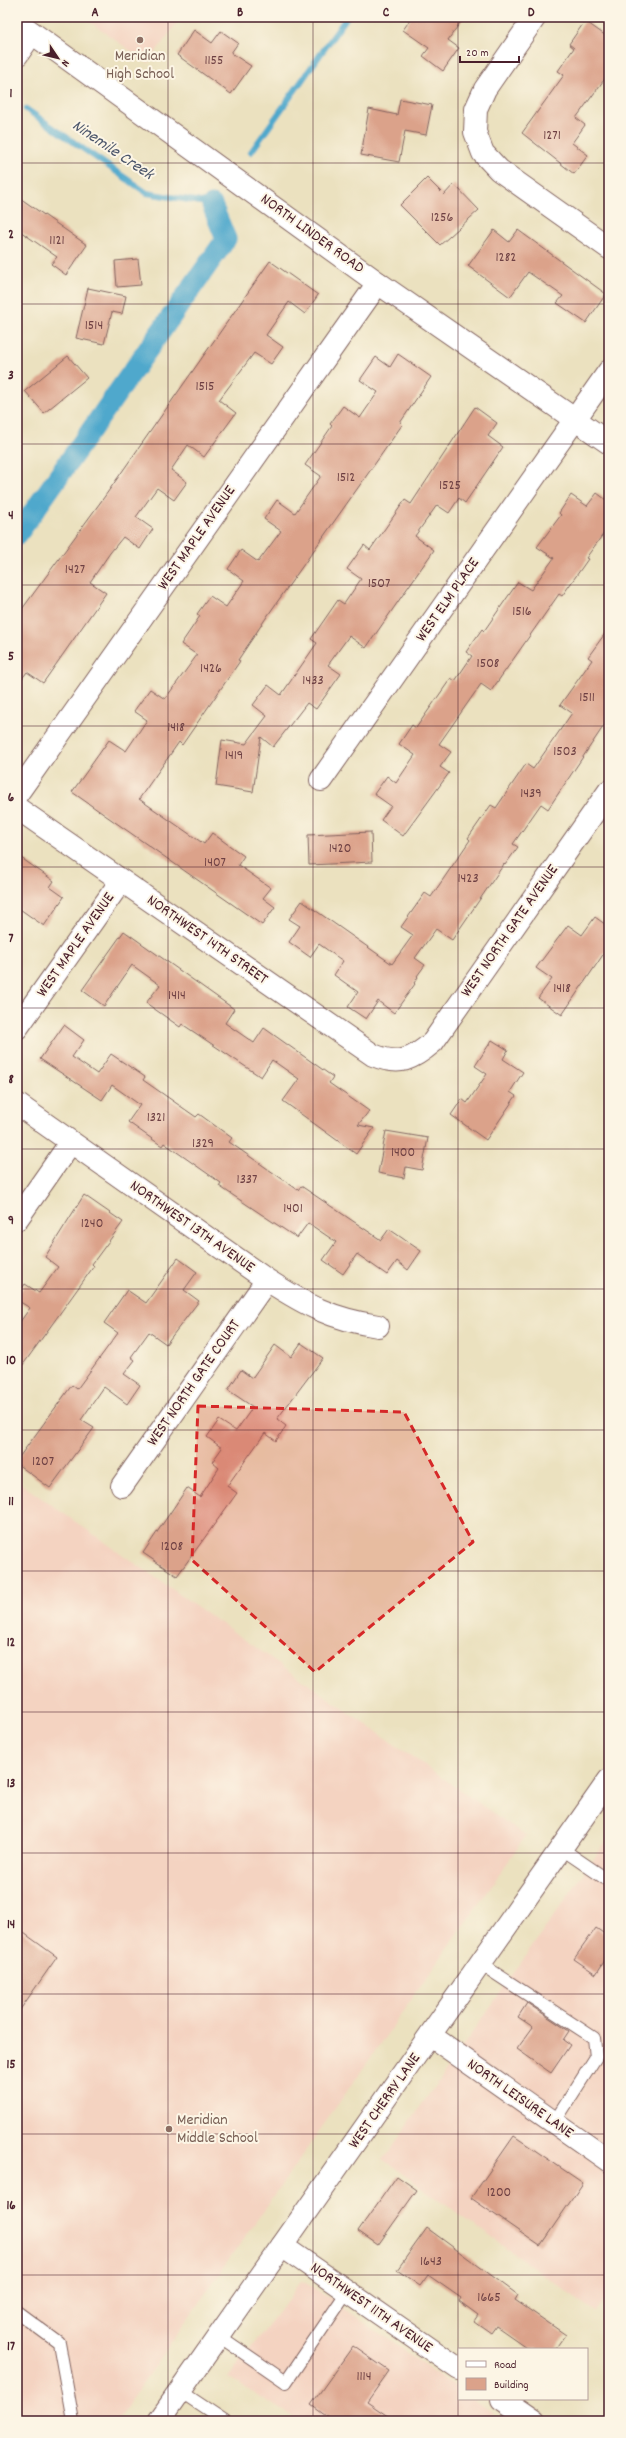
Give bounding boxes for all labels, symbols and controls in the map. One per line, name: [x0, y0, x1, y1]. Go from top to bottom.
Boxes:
text: A: [91, 4, 99, 23]
text: B: [237, 4, 243, 23]
text: C: [383, 4, 390, 23]
text: D: [528, 4, 535, 23]
marker: Meridian High School: [135, 35, 145, 45]
north arrow: [38, 38, 78, 78]
scale bar: [460, 38, 519, 64]
place label: Meridian High School: [106, 45, 174, 86]
text: 20 m: [466, 45, 489, 62]
house number: 1155: [204, 51, 224, 71]
text: N: [56, 56, 73, 70]
text: 1: [10, 85, 13, 104]
water label: Ninemile Creek: [66, 115, 159, 188]
house number: 1271: [543, 126, 561, 146]
street label: NORTH LINDER ROAD: [255, 188, 369, 280]
house number: 1256: [431, 208, 453, 228]
text: 2: [8, 226, 14, 245]
house number: 1121: [49, 231, 65, 251]
house number: 1282: [496, 248, 516, 268]
house number: 1514: [85, 316, 103, 336]
text: 3: [8, 367, 14, 386]
house number: 1515: [195, 377, 215, 397]
house number: 1512: [337, 468, 355, 488]
house number: 1525: [439, 476, 461, 496]
street label: WEST MAPLE AVENUE: [152, 480, 242, 595]
text: 4: [8, 507, 14, 526]
street label: WEST ELM PLACE: [410, 553, 486, 647]
house number: 1427: [65, 560, 85, 580]
house number: 1507: [368, 574, 390, 594]
house number: 1516: [512, 602, 532, 622]
text: 5: [8, 648, 14, 667]
house number: 1508: [477, 654, 500, 674]
house number: 1426: [200, 659, 222, 679]
house number: 1433: [302, 671, 324, 691]
house number: 1511: [579, 688, 595, 708]
house number: 1418: [167, 718, 185, 738]
house number: 1503: [553, 742, 577, 762]
house number: 1419: [225, 746, 243, 766]
house number: 1439: [520, 784, 542, 804]
text: 6: [8, 789, 15, 808]
house number: 1420: [329, 839, 351, 859]
house number: 1407: [204, 853, 226, 873]
street label: WEST NORTH GATE AVENUE: [455, 859, 565, 1002]
house number: 1423: [457, 869, 479, 889]
street label: WEST MAPLE AVENUE: [31, 887, 121, 1002]
street label: NORTHWEST 14TH STREET: [142, 889, 273, 991]
text: 7: [9, 930, 14, 949]
house number: 1418: [553, 979, 571, 999]
house number: 1414: [168, 986, 186, 1006]
text: 8: [8, 1071, 14, 1090]
house number: 1321: [147, 1108, 165, 1128]
house number: 1329: [192, 1134, 214, 1154]
house number: 1400: [391, 1143, 415, 1163]
house number: 1337: [237, 1170, 257, 1190]
street label: NORTHWEST 13TH AVENUE: [125, 1175, 260, 1279]
house number: 1401: [283, 1199, 303, 1219]
text: 9: [8, 1212, 14, 1231]
house number: 1240: [81, 1214, 103, 1234]
street label: WEST NORTH GATE COURT: [142, 1315, 247, 1451]
text: 10: [6, 1352, 16, 1371]
house number: 1207: [32, 1452, 54, 1472]
text: 11: [8, 1493, 14, 1512]
house number: 1208: [161, 1537, 184, 1557]
text: 12: [7, 1634, 16, 1653]
text: 13: [7, 1775, 16, 1794]
text: 14: [7, 1916, 15, 1935]
street label: WEST CHERRY LANE: [343, 2048, 427, 2154]
street label: NORTH LEISURE LANE: [462, 2053, 579, 2145]
text: 15: [7, 2056, 15, 2075]
place label: Meridian Middle School: [177, 2109, 258, 2150]
marker: Meridian Middle School: [164, 2124, 174, 2134]
house number: 1200: [487, 2183, 511, 2203]
text: 16: [6, 2197, 16, 2216]
house number: 1643: [420, 2252, 442, 2272]
street label: NORTHWEST 11TH AVENUE: [305, 2257, 438, 2359]
house number: 1665: [477, 2288, 501, 2308]
text: 17: [7, 2338, 15, 2357]
legend: [458, 2348, 588, 2400]
text: Road: [494, 2357, 516, 2374]
house number: 1114: [356, 2367, 372, 2387]
text: Building: [494, 2377, 529, 2394]

